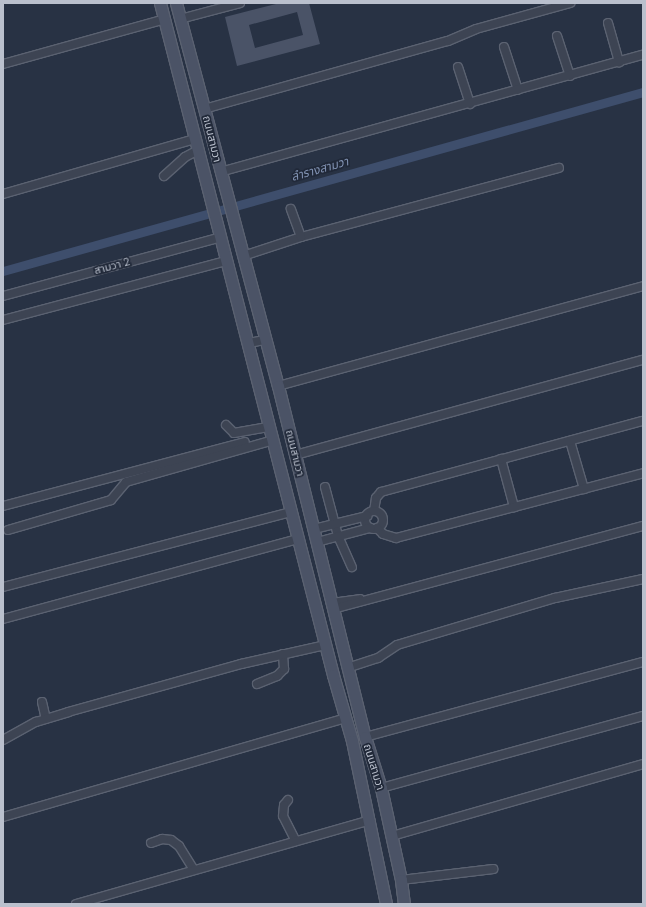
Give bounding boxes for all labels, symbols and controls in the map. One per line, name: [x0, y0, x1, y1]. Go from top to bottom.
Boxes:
street label: ถนนสามวา: [200, 114, 224, 164]
water label: ลำรางสามวา: [290, 155, 350, 185]
street label: สามวา 2: [93, 255, 131, 277]
street label: ถนนสามวา: [283, 428, 307, 478]
street label: ถนนสามวา: [361, 742, 387, 792]

